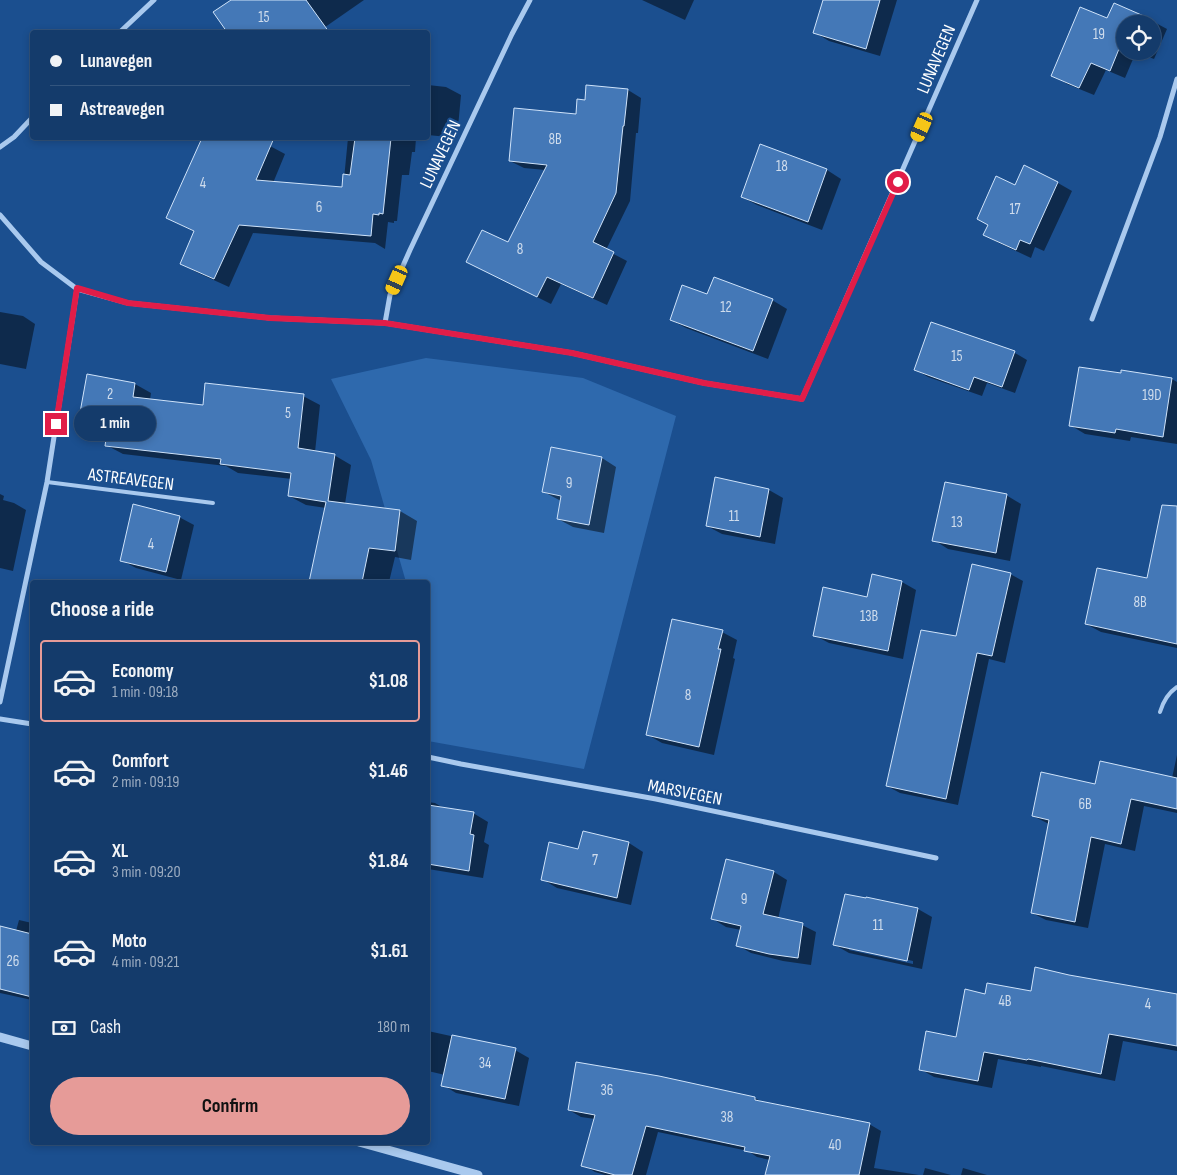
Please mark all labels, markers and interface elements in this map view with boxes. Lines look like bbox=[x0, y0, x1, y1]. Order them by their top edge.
house number: 15 bbox=[258, 8, 270, 27]
map controls bbox=[1116, 15, 1161, 60]
button: locate bbox=[1116, 15, 1161, 60]
street label: LUNAVEGEN bbox=[913, 22, 960, 97]
house number: 19 bbox=[1093, 25, 1105, 44]
text: Lunavegen bbox=[80, 50, 152, 73]
text: Astreavegen bbox=[80, 98, 164, 121]
car bbox=[909, 110, 934, 144]
street label: LUNAVEGEN bbox=[416, 117, 465, 192]
house number: 8B bbox=[548, 130, 562, 149]
house number: 18 bbox=[776, 157, 788, 176]
route start bbox=[887, 171, 909, 193]
house number: 4 bbox=[200, 174, 206, 193]
house number: 6 bbox=[316, 198, 322, 217]
house number: 17 bbox=[1009, 200, 1021, 219]
house number: 8 bbox=[517, 240, 523, 259]
car bbox=[384, 263, 409, 297]
house number: 12 bbox=[720, 298, 732, 317]
house number: 15 bbox=[951, 347, 963, 366]
house number: 2 bbox=[107, 385, 113, 404]
house number: 19D bbox=[1142, 386, 1162, 405]
house number: 5 bbox=[285, 404, 291, 423]
callout: 1 min bbox=[74, 406, 156, 442]
route end bbox=[45, 413, 67, 435]
text: 1 min bbox=[100, 414, 130, 433]
street label: ASTREAVEGEN bbox=[86, 464, 175, 495]
house number: 9 bbox=[566, 474, 572, 493]
house number: 11 bbox=[729, 507, 740, 526]
house number: 13 bbox=[951, 513, 963, 532]
house number: 4 bbox=[148, 535, 154, 554]
house number: 8B bbox=[1133, 593, 1147, 612]
text: Choose a ride bbox=[50, 596, 154, 623]
house number: 13B bbox=[860, 607, 878, 626]
icon: car bbox=[52, 659, 97, 704]
text: Economy bbox=[112, 660, 174, 683]
text: $1.08 bbox=[368, 670, 408, 693]
text: 1 min · 09:18 bbox=[112, 683, 178, 702]
house number: 8 bbox=[685, 686, 691, 705]
icon: car bbox=[52, 749, 97, 794]
text: Comfort bbox=[112, 750, 169, 773]
text: $1.46 bbox=[368, 760, 408, 783]
text: 2 min · 09:19 bbox=[112, 773, 179, 792]
street label: MARSVEGEN bbox=[646, 775, 724, 810]
house number: 6B bbox=[1078, 795, 1092, 814]
icon: car bbox=[52, 839, 97, 884]
text: XL bbox=[112, 840, 128, 863]
text: $1.84 bbox=[368, 850, 408, 873]
house number: 7 bbox=[592, 851, 598, 870]
text: 3 min · 09:20 bbox=[112, 863, 181, 882]
house number: 9 bbox=[741, 890, 747, 909]
house number: 11 bbox=[873, 916, 884, 935]
icon: car bbox=[52, 929, 97, 974]
text: Moto bbox=[112, 930, 147, 953]
text: $1.61 bbox=[370, 940, 408, 963]
house number: 26 bbox=[7, 952, 19, 971]
text: 4 min · 09:21 bbox=[112, 953, 179, 972]
house number: 4B bbox=[999, 992, 1012, 1011]
house number: 4 bbox=[1145, 995, 1151, 1014]
icon: cash bbox=[50, 1014, 78, 1042]
text: Cash bbox=[90, 1016, 121, 1039]
text: 180 m bbox=[377, 1018, 410, 1037]
house number: 34 bbox=[479, 1054, 491, 1073]
button: Confirm bbox=[50, 1077, 410, 1135]
house number: 36 bbox=[601, 1081, 613, 1100]
house number: 38 bbox=[721, 1108, 733, 1127]
house number: 40 bbox=[829, 1136, 841, 1155]

